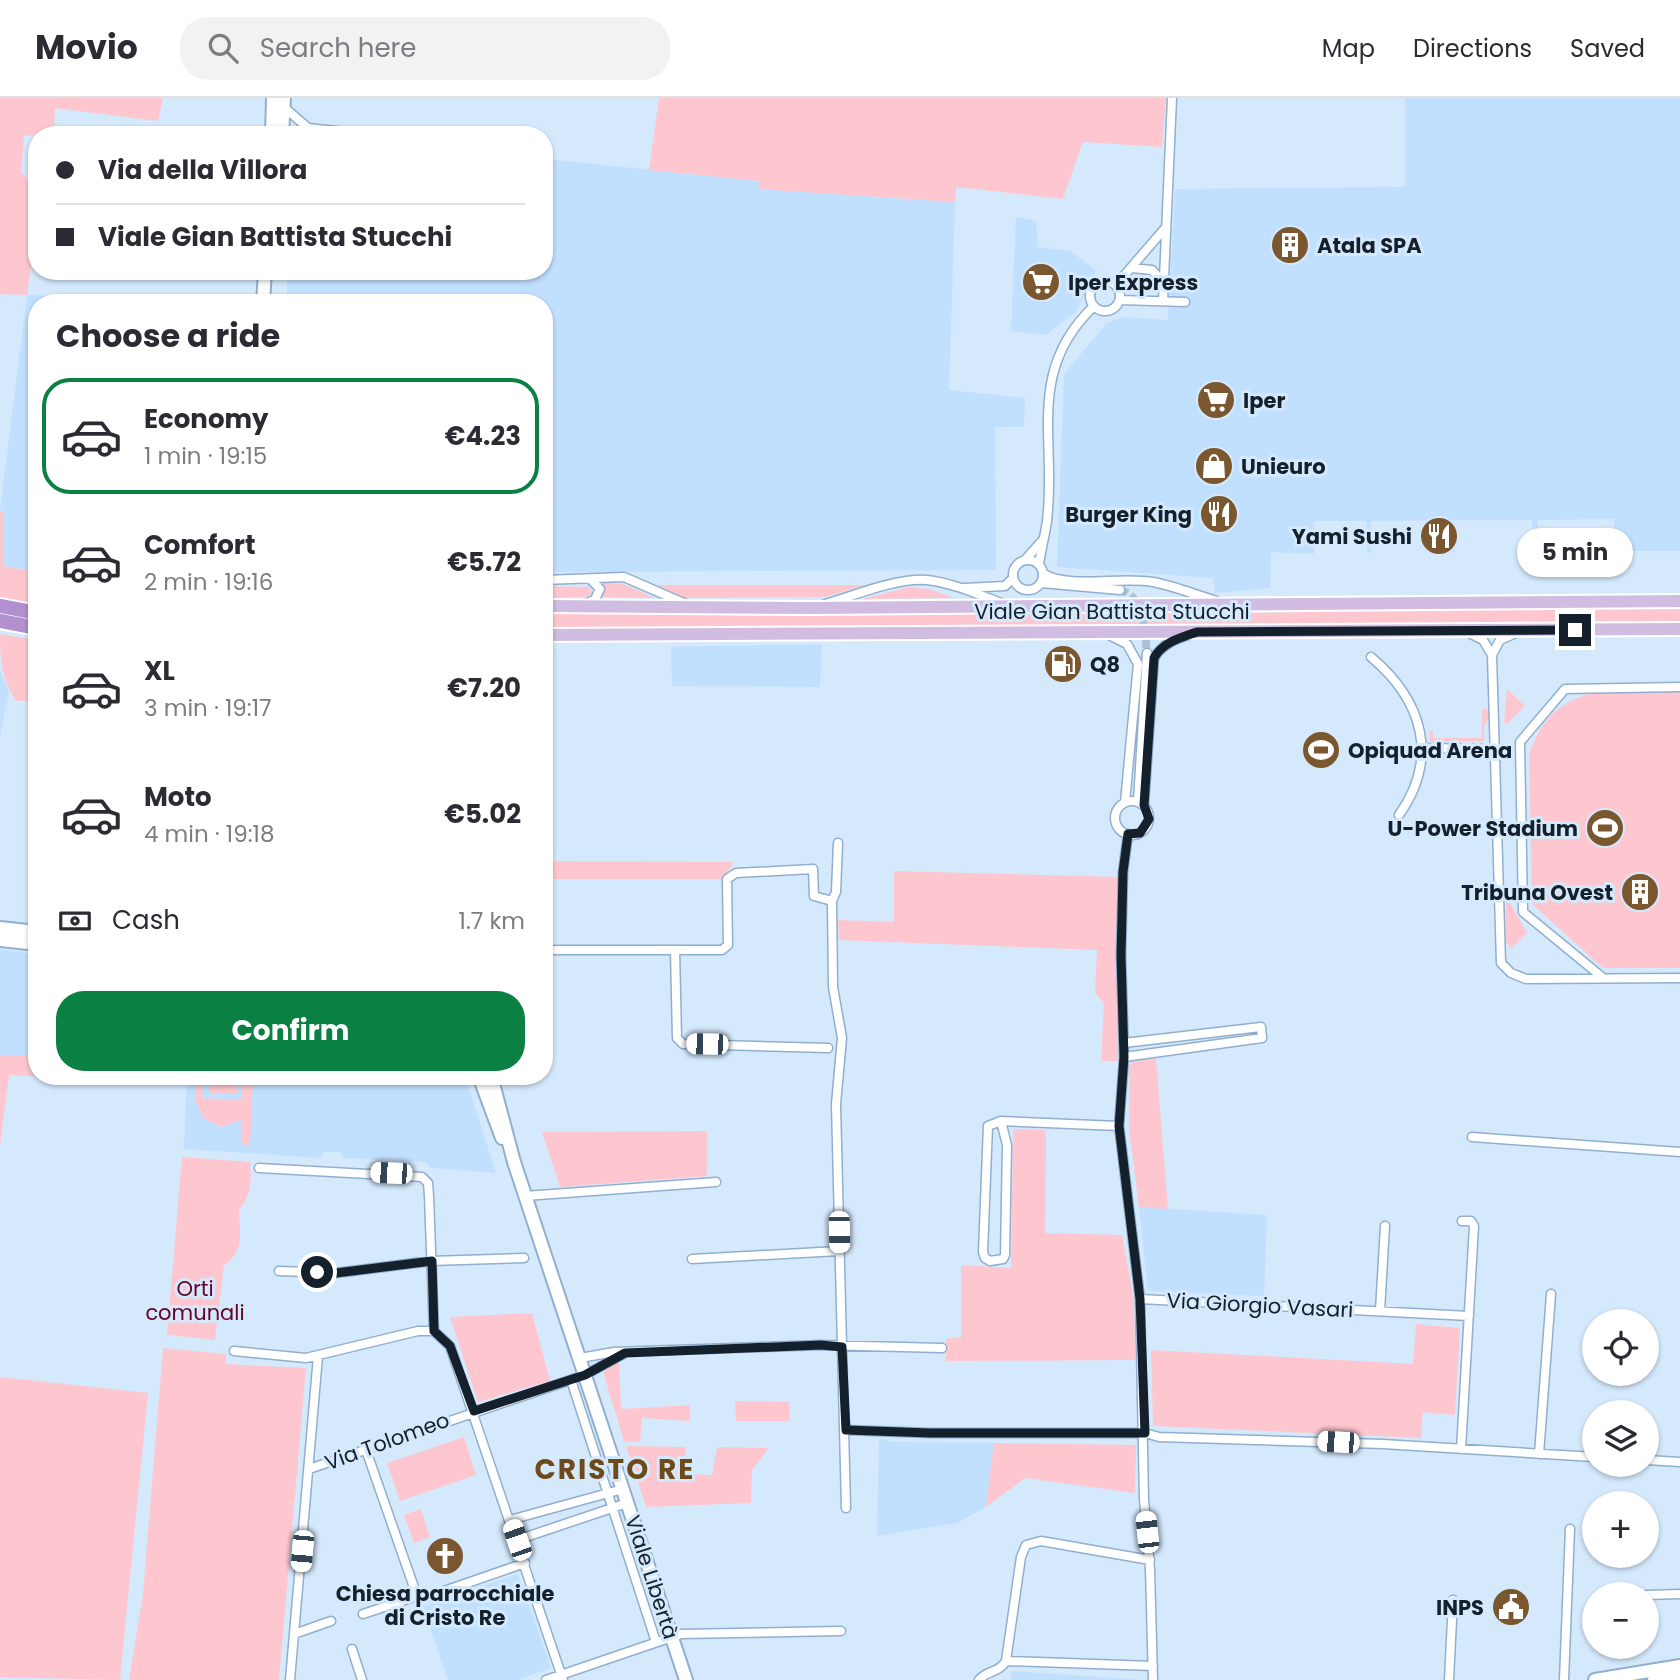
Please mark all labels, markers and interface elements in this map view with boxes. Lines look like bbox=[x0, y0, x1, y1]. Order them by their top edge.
search box bbox=[180, 17, 670, 80]
text: Movio bbox=[35, 24, 138, 71]
icon: search bbox=[204, 29, 242, 67]
text: Search here bbox=[260, 30, 416, 66]
text: Map bbox=[1322, 32, 1375, 65]
text: Directions bbox=[1413, 32, 1532, 65]
text: Saved bbox=[1570, 32, 1645, 65]
text: Via della Villora bbox=[98, 152, 307, 188]
text: Viale Gian Battista Stucchi bbox=[98, 219, 452, 255]
building icon: Atala SPA bbox=[1269, 224, 1311, 266]
place label: Atala SPA bbox=[1317, 231, 1422, 260]
supermarket icon: Iper Express bbox=[1020, 261, 1062, 303]
place label: Iper Express bbox=[1068, 268, 1198, 297]
text: Choose a ride bbox=[56, 313, 280, 358]
supermarket icon: Iper bbox=[1195, 379, 1237, 421]
place label: Iper bbox=[1243, 386, 1285, 415]
text: Economy bbox=[144, 401, 268, 437]
icon: car bbox=[60, 405, 123, 468]
text: €4.23 bbox=[445, 418, 521, 454]
text: 1 min · 19:15 bbox=[144, 440, 267, 472]
shop icon: Unieuro bbox=[1193, 445, 1235, 487]
place label: Unieuro bbox=[1241, 452, 1326, 481]
restaurant icon: Burger King bbox=[1198, 493, 1240, 535]
place label: Burger King bbox=[1065, 500, 1192, 529]
restaurant icon: Yami Sushi bbox=[1418, 515, 1460, 557]
place label: Yami Sushi bbox=[1292, 522, 1412, 551]
text: Comfort bbox=[144, 527, 256, 563]
callout: 5 min bbox=[1517, 528, 1633, 578]
icon: car bbox=[60, 531, 123, 594]
text: 5 min bbox=[1542, 536, 1608, 568]
text: €5.72 bbox=[447, 544, 521, 580]
text: 2 min · 19:16 bbox=[144, 566, 273, 598]
street label: Viale Gian Battista Stucchi bbox=[974, 597, 1250, 626]
route end bbox=[1559, 614, 1591, 646]
fuel station icon: Q8 bbox=[1042, 643, 1084, 685]
place label: Q8 bbox=[1090, 650, 1120, 679]
text: XL bbox=[144, 653, 175, 689]
icon: car bbox=[60, 657, 123, 720]
text: €7.20 bbox=[447, 670, 521, 706]
text: 3 min · 19:17 bbox=[144, 692, 272, 724]
sports icon: Opiquad Arena bbox=[1300, 729, 1342, 771]
place label: Opiquad Arena bbox=[1348, 736, 1512, 765]
text: Moto bbox=[144, 779, 212, 815]
icon: car bbox=[60, 783, 123, 846]
text: €5.02 bbox=[444, 796, 521, 832]
sports icon: U-Power Stadium bbox=[1584, 807, 1626, 849]
place label: U-Power Stadium bbox=[1387, 814, 1578, 843]
text: 4 min · 19:18 bbox=[144, 818, 274, 850]
building icon: Tribuna Ovest bbox=[1619, 871, 1661, 913]
place label: Tribuna Ovest bbox=[1461, 878, 1613, 907]
icon: cash bbox=[56, 902, 94, 940]
text: Cash bbox=[112, 902, 180, 938]
text: 1.7 km bbox=[459, 905, 525, 937]
button: Confirm bbox=[56, 991, 525, 1071]
car bbox=[686, 1033, 729, 1055]
car bbox=[370, 1162, 413, 1184]
car bbox=[829, 1211, 850, 1253]
route start bbox=[301, 1256, 333, 1288]
park label: Orti comunali bbox=[145, 1274, 245, 1327]
street label: Via Giorgio Vasari bbox=[1166, 1286, 1354, 1324]
map controls bbox=[1582, 1309, 1659, 1659]
button: locate bbox=[1582, 1309, 1659, 1386]
button: layers bbox=[1582, 1400, 1659, 1477]
street label: Via Tolomeo bbox=[321, 1405, 453, 1477]
car bbox=[1317, 1430, 1360, 1454]
district label: CRISTO RE bbox=[535, 1450, 695, 1489]
button: + bbox=[1582, 1491, 1659, 1568]
car bbox=[1135, 1510, 1160, 1554]
street label: Viale Libertà bbox=[618, 1511, 686, 1643]
car bbox=[501, 1517, 534, 1563]
car bbox=[290, 1529, 315, 1573]
church icon: Chiesa parrocchiale di Cristo Re bbox=[424, 1535, 466, 1577]
place label: Chiesa parrocchiale di Cristo Re bbox=[336, 1579, 554, 1632]
button: − bbox=[1582, 1582, 1659, 1659]
public building icon: INPS bbox=[1490, 1586, 1532, 1628]
place label: INPS bbox=[1436, 1593, 1484, 1622]

